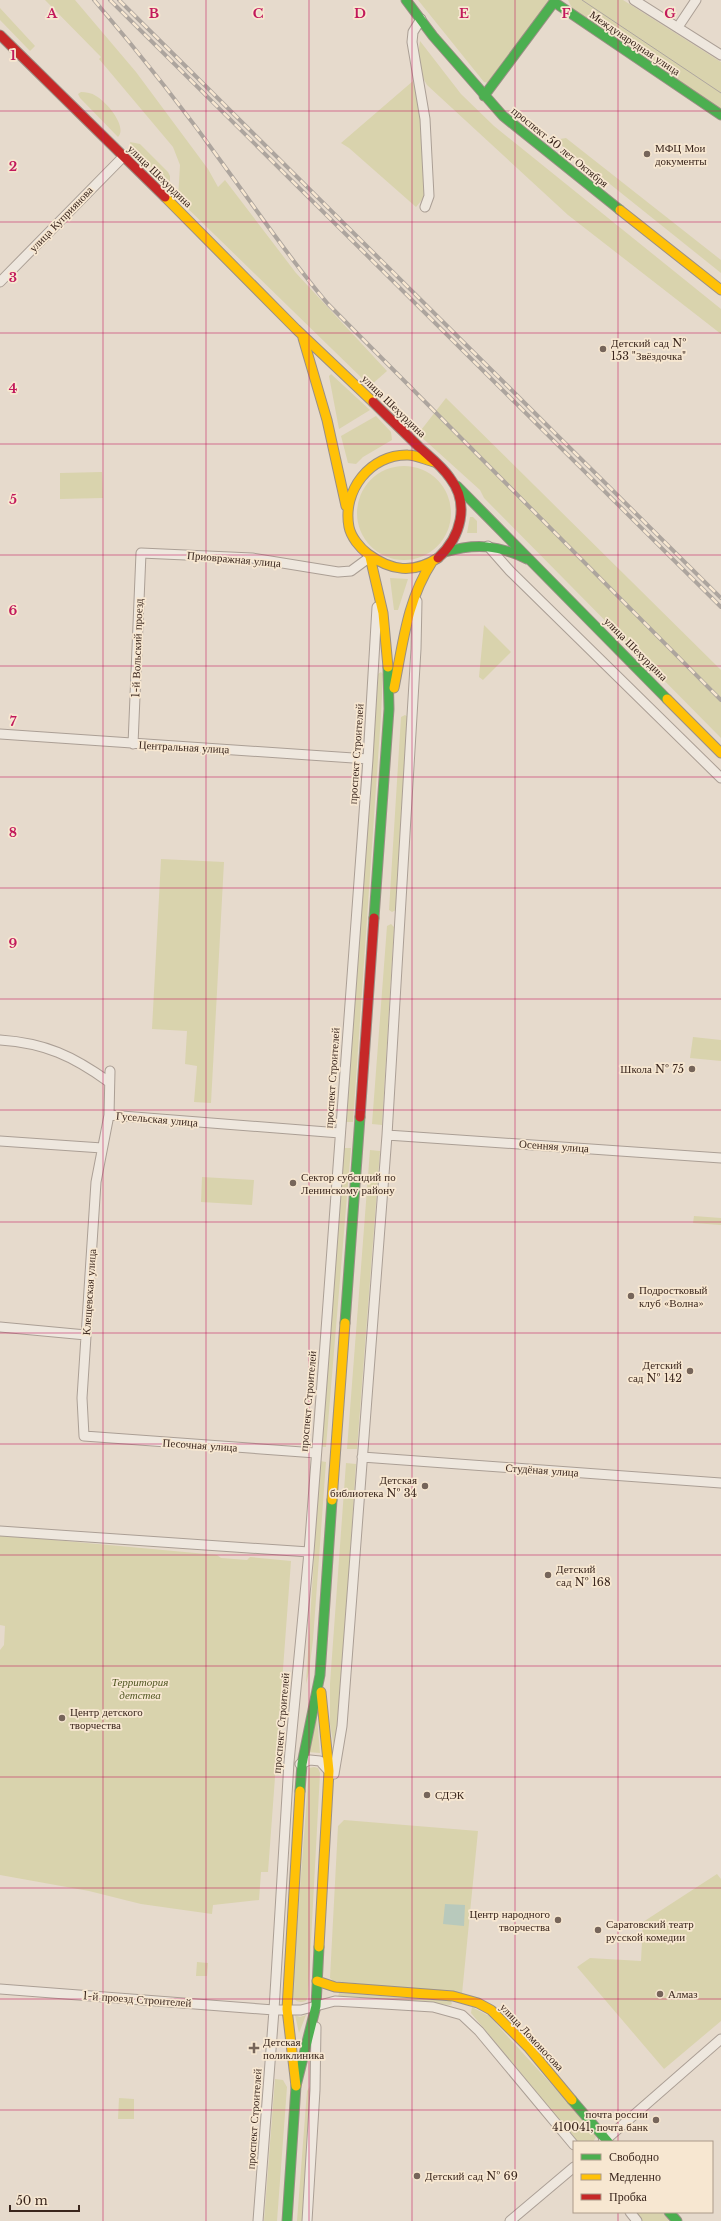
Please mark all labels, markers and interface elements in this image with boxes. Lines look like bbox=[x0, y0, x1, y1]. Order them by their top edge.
text: A bbox=[46, 5, 58, 22]
text: B bbox=[149, 5, 159, 22]
text: C bbox=[253, 5, 264, 22]
text: D bbox=[354, 5, 366, 22]
text: E bbox=[459, 5, 469, 22]
text: F bbox=[562, 5, 571, 22]
text: G bbox=[664, 5, 676, 22]
street label: Международная улица bbox=[587, 7, 683, 79]
text: 1 bbox=[10, 47, 16, 64]
street label: проспект 50 лет Октября bbox=[509, 104, 611, 190]
place label: МФЦ Мои документы bbox=[655, 141, 707, 168]
street label: улица Шехурдина bbox=[125, 142, 195, 210]
marker: МФЦ Мои документы bbox=[642, 149, 652, 159]
text: 2 bbox=[9, 158, 17, 175]
street label: улица Куприянова bbox=[26, 183, 96, 255]
text: 3 bbox=[9, 269, 17, 286]
place label: Детский сад № 153 "Звёздочка" bbox=[611, 336, 686, 363]
marker: Детский сад № 153 "Звёздочка" bbox=[598, 344, 608, 354]
street label: улица Шехурдина bbox=[359, 372, 429, 440]
text: 4 bbox=[9, 380, 18, 397]
text: 5 bbox=[9, 491, 17, 508]
street label: Приовражная улица bbox=[186, 548, 282, 570]
street label: 1-й Вольский проезд bbox=[128, 598, 146, 698]
text: 6 bbox=[9, 602, 18, 619]
street label: улица Шехурдина bbox=[601, 614, 671, 684]
street label: проспект Строителей bbox=[345, 703, 367, 805]
text: 7 bbox=[10, 713, 17, 730]
street label: Центральная улица bbox=[138, 738, 230, 756]
text: 8 bbox=[9, 824, 17, 841]
text: 9 bbox=[9, 935, 18, 952]
street label: проспект Строителей bbox=[321, 1027, 343, 1129]
place label: Школа № 75 bbox=[620, 1062, 684, 1076]
marker: Школа № 75 bbox=[687, 1064, 697, 1074]
street label: Гусельская улица bbox=[115, 1108, 199, 1130]
street label: Осенняя улица bbox=[519, 1137, 590, 1155]
place label: Сектор субсидий по Ленинскому району bbox=[301, 1170, 396, 1197]
marker: Сектор субсидий по Ленинскому району bbox=[288, 1178, 298, 1188]
street label: Клещевская улица bbox=[79, 1248, 99, 1336]
place label: Подростковый клуб «Волна» bbox=[639, 1283, 708, 1310]
marker: Подростковый клуб «Волна» bbox=[626, 1291, 636, 1301]
street label: проспект Строителей bbox=[297, 1350, 319, 1452]
place label: Детский сад № 142 bbox=[628, 1358, 682, 1385]
marker: Детский сад № 142 bbox=[685, 1366, 695, 1376]
street label: Песочная улица bbox=[162, 1435, 238, 1455]
street label: Студёная улица bbox=[505, 1460, 579, 1480]
place label: Детская библиотека № 34 bbox=[330, 1473, 417, 1500]
marker: Детская библиотека № 34 bbox=[420, 1481, 430, 1491]
place label: Детский сад № 168 bbox=[556, 1562, 611, 1589]
marker: Детский сад № 168 bbox=[543, 1570, 553, 1580]
street label: проспект Строителей bbox=[270, 1672, 292, 1774]
park label: Территория детства bbox=[112, 1675, 168, 1702]
place label: Центр детского творчества bbox=[70, 1705, 143, 1732]
marker: Центр детского творчества bbox=[57, 1713, 67, 1723]
place label: СДЭК bbox=[435, 1788, 465, 1802]
marker: СДЭК bbox=[422, 1790, 432, 1800]
place label: Центр народного творчества bbox=[470, 1907, 550, 1934]
marker: Центр народного творчества bbox=[553, 1915, 563, 1925]
place label: Саратовский театр русской комедии bbox=[606, 1917, 694, 1944]
marker: Саратовский театр русской комедии bbox=[593, 1925, 603, 1935]
place label: Алмаз bbox=[668, 1987, 698, 2001]
street label: 1-й проезд Строителей bbox=[82, 1988, 192, 2010]
marker: Алмаз bbox=[655, 1989, 665, 1999]
street label: улица Ломоносова bbox=[497, 2000, 567, 2074]
place label: Детская поликлиника bbox=[263, 2035, 324, 2062]
marker: Детская поликлиника bbox=[248, 2042, 260, 2054]
street label: проспект Строителей bbox=[243, 2068, 265, 2170]
place label: почта россии 410041, почта банк bbox=[552, 2107, 649, 2134]
marker: почта россии 410041, почта банк bbox=[651, 2115, 661, 2125]
legend bbox=[573, 2141, 713, 2213]
text: Свободно bbox=[609, 2149, 659, 2164]
place label: Детский сад № 69 bbox=[425, 2169, 518, 2183]
text: Медленно bbox=[609, 2169, 661, 2184]
marker: Детский сад № 69 bbox=[412, 2171, 422, 2181]
scale bar bbox=[10, 2187, 79, 2213]
text: Пробка bbox=[609, 2189, 647, 2204]
text: 50 m bbox=[16, 2193, 48, 2208]

